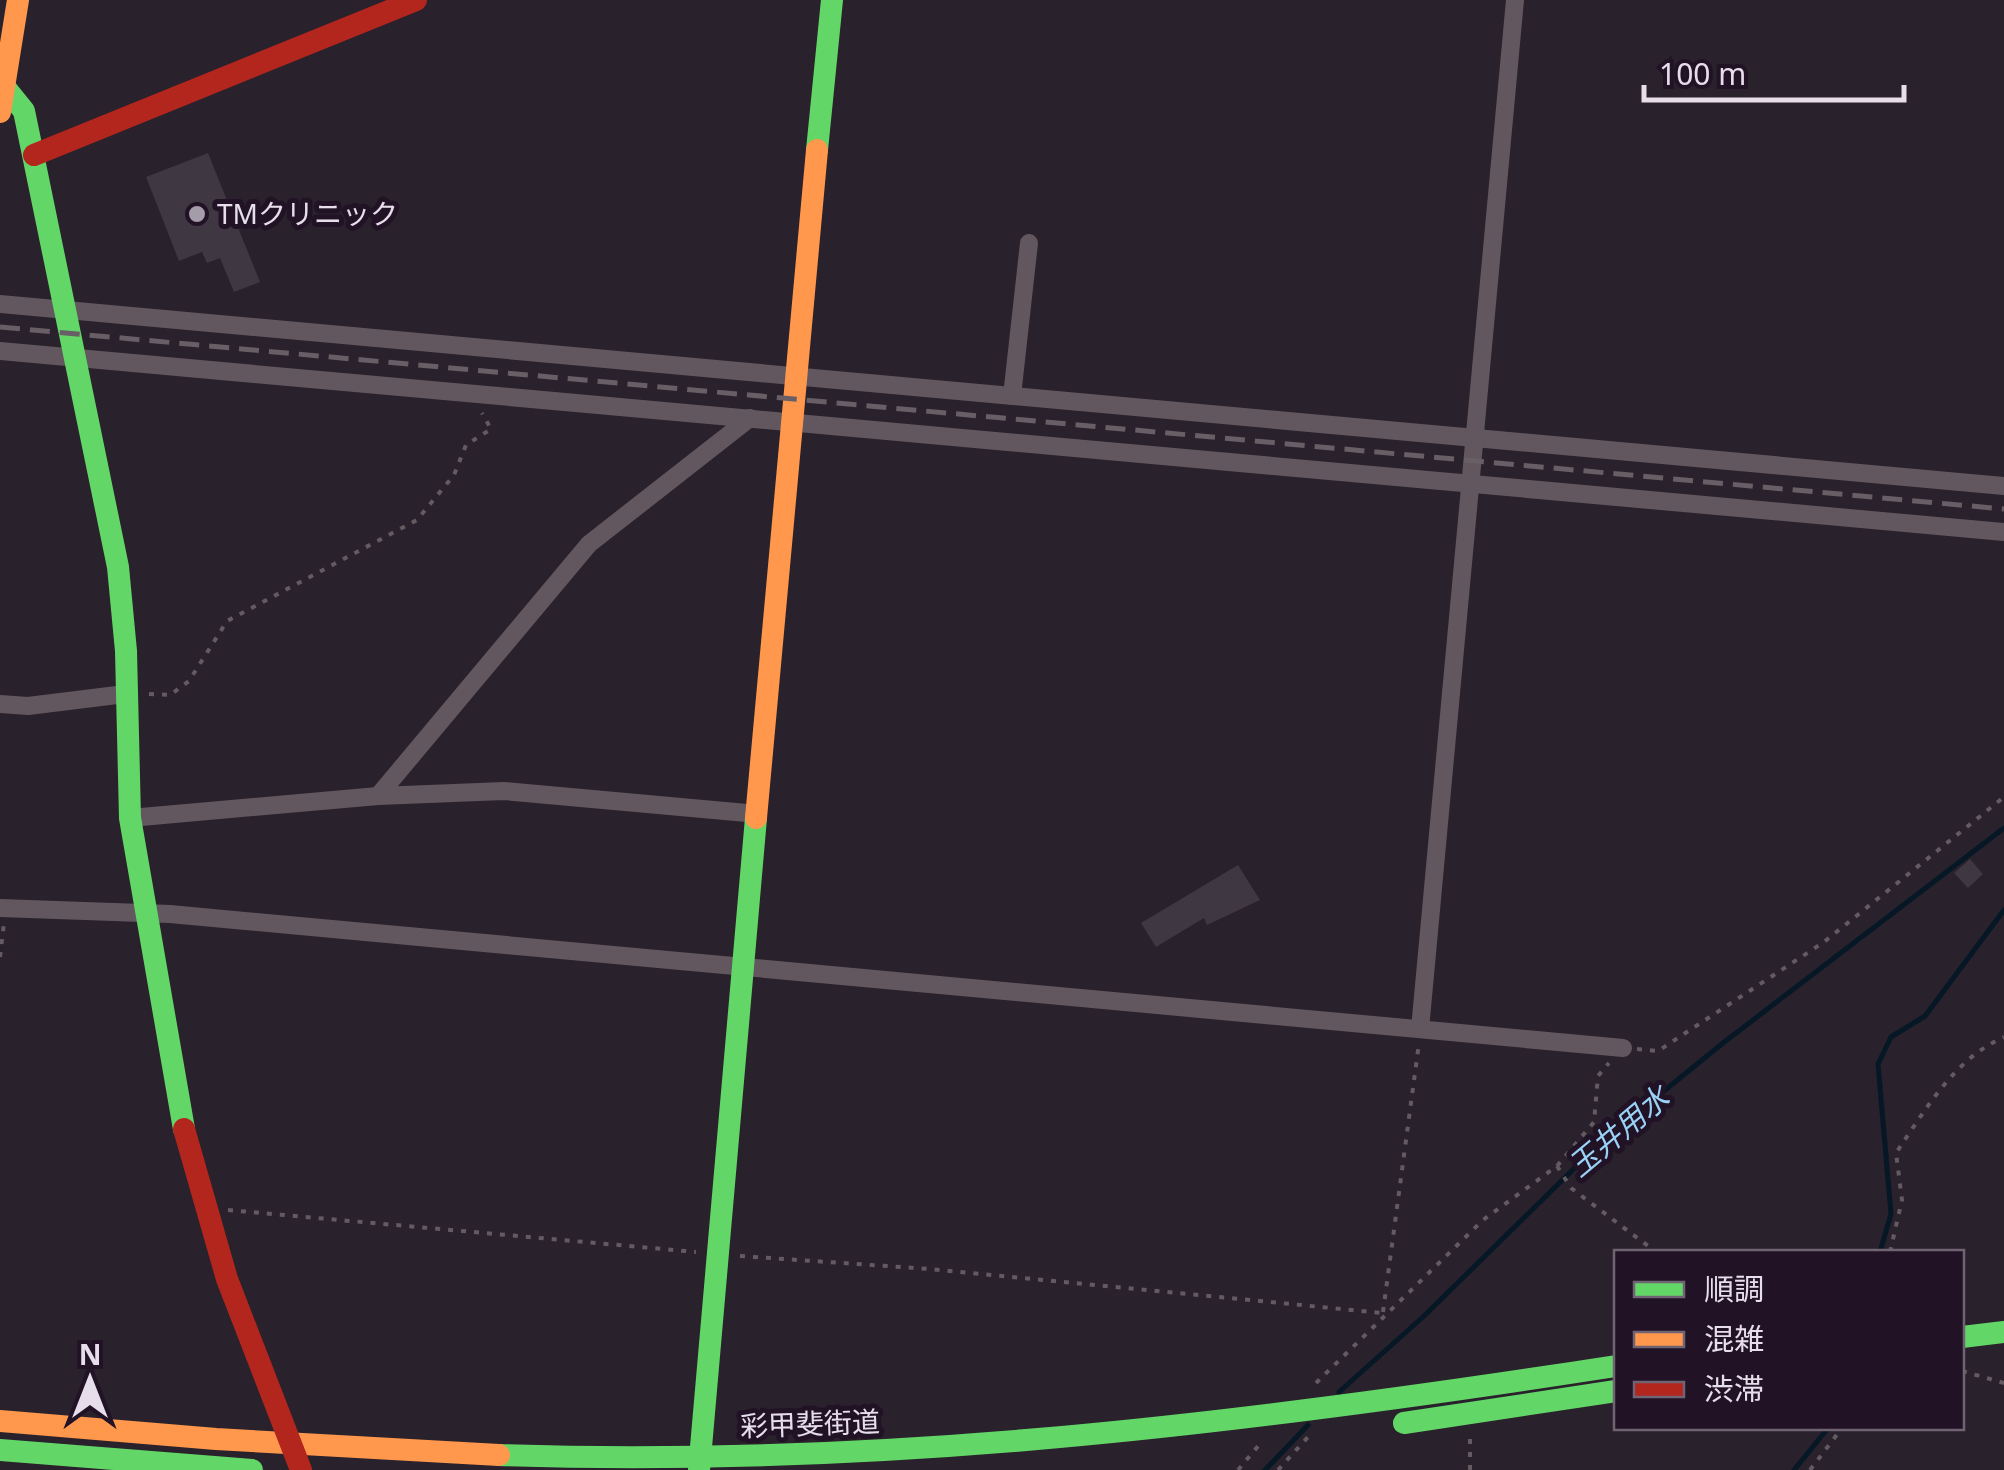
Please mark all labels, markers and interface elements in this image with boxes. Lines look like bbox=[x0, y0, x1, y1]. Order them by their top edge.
scale bar bbox=[1644, 40, 1904, 102]
text: 100 m bbox=[1659, 53, 1746, 94]
place label: TMクリニック bbox=[217, 194, 398, 232]
marker: TMクリニック bbox=[186, 203, 208, 225]
water label: 玉井用水 bbox=[1559, 1075, 1679, 1185]
legend bbox=[1614, 1250, 1964, 1430]
text: 順調 bbox=[1704, 1268, 1764, 1309]
text: 混雑 bbox=[1704, 1318, 1764, 1359]
north arrow bbox=[40, 1330, 140, 1430]
text: N bbox=[79, 1335, 101, 1373]
text: 渋滞 bbox=[1704, 1368, 1764, 1409]
street label: 彩甲斐街道 bbox=[739, 1402, 881, 1444]

